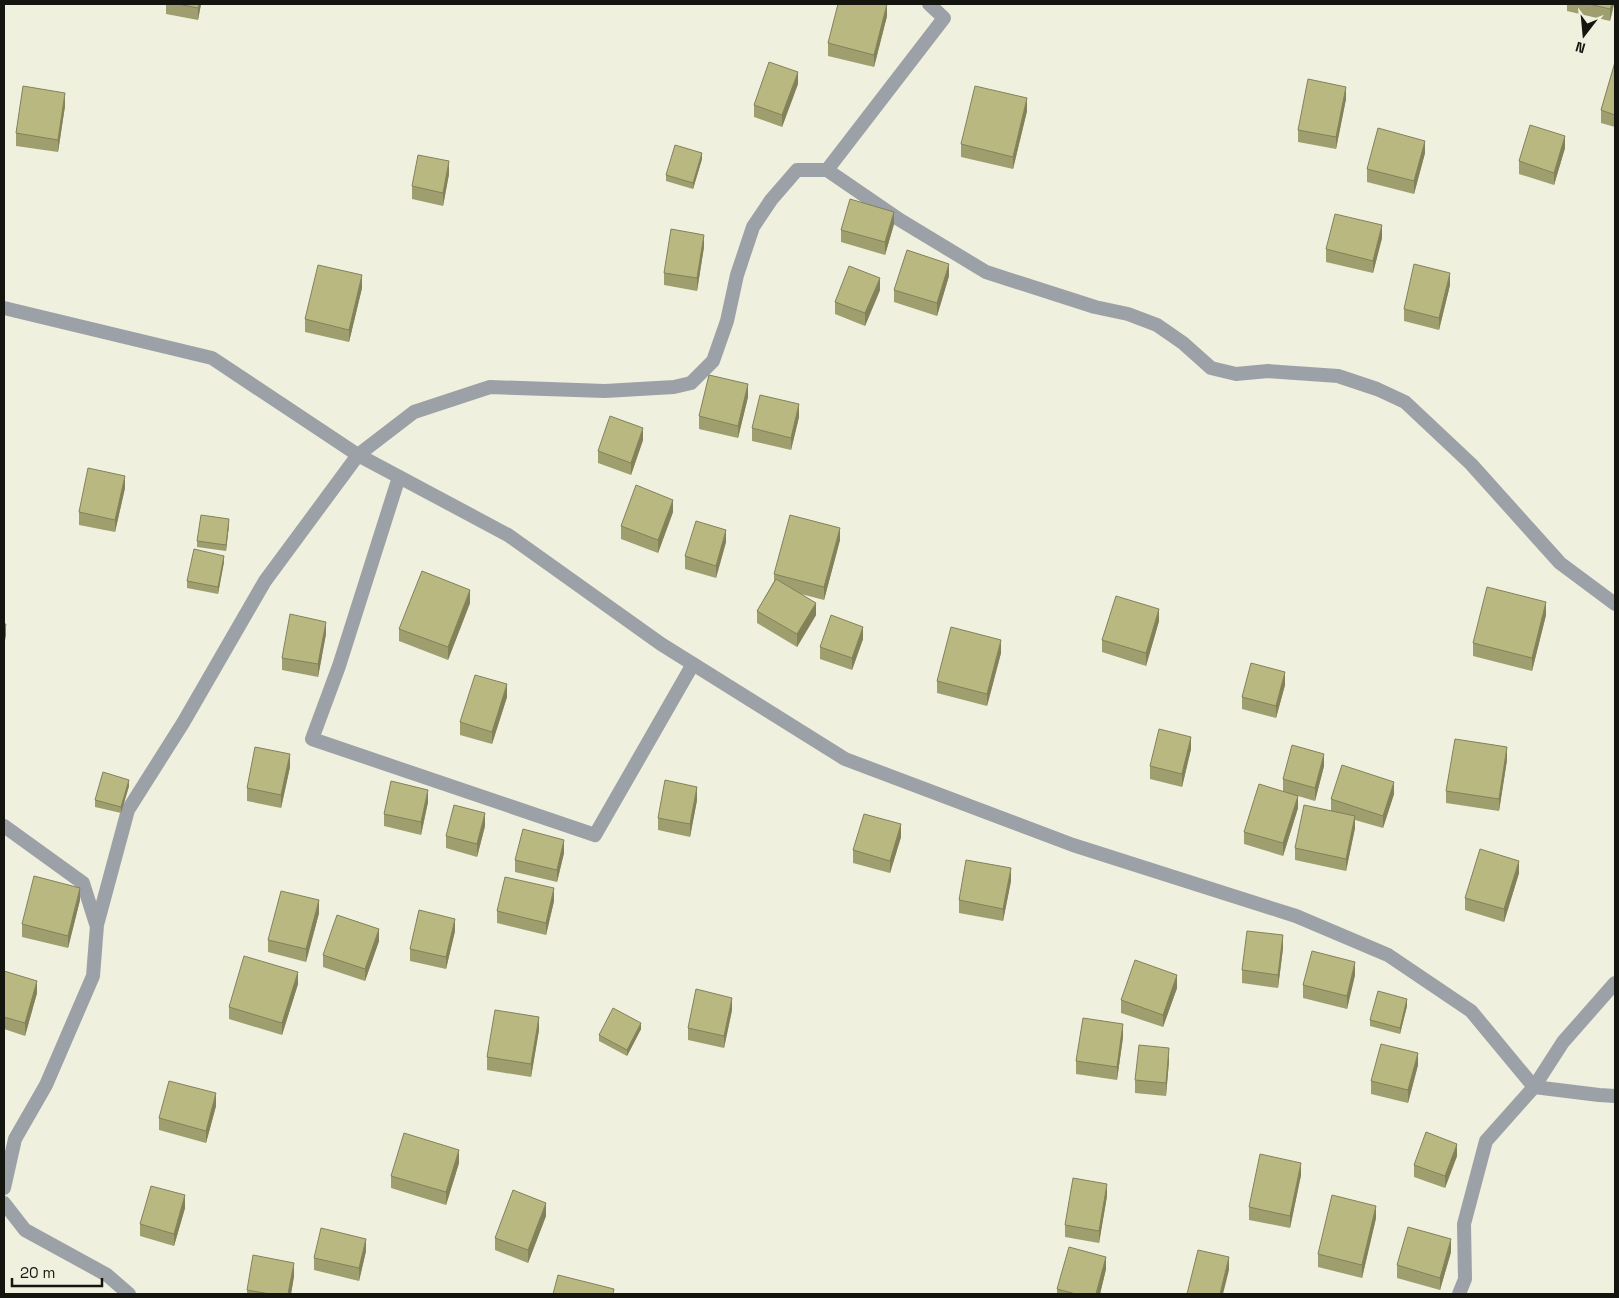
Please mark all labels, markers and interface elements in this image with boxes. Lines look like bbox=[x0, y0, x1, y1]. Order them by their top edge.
north arrow bbox=[1559, 10, 1609, 60]
text: N bbox=[1573, 38, 1587, 57]
scale bar bbox=[12, 1256, 102, 1288]
text: 20 m bbox=[20, 1263, 55, 1282]

